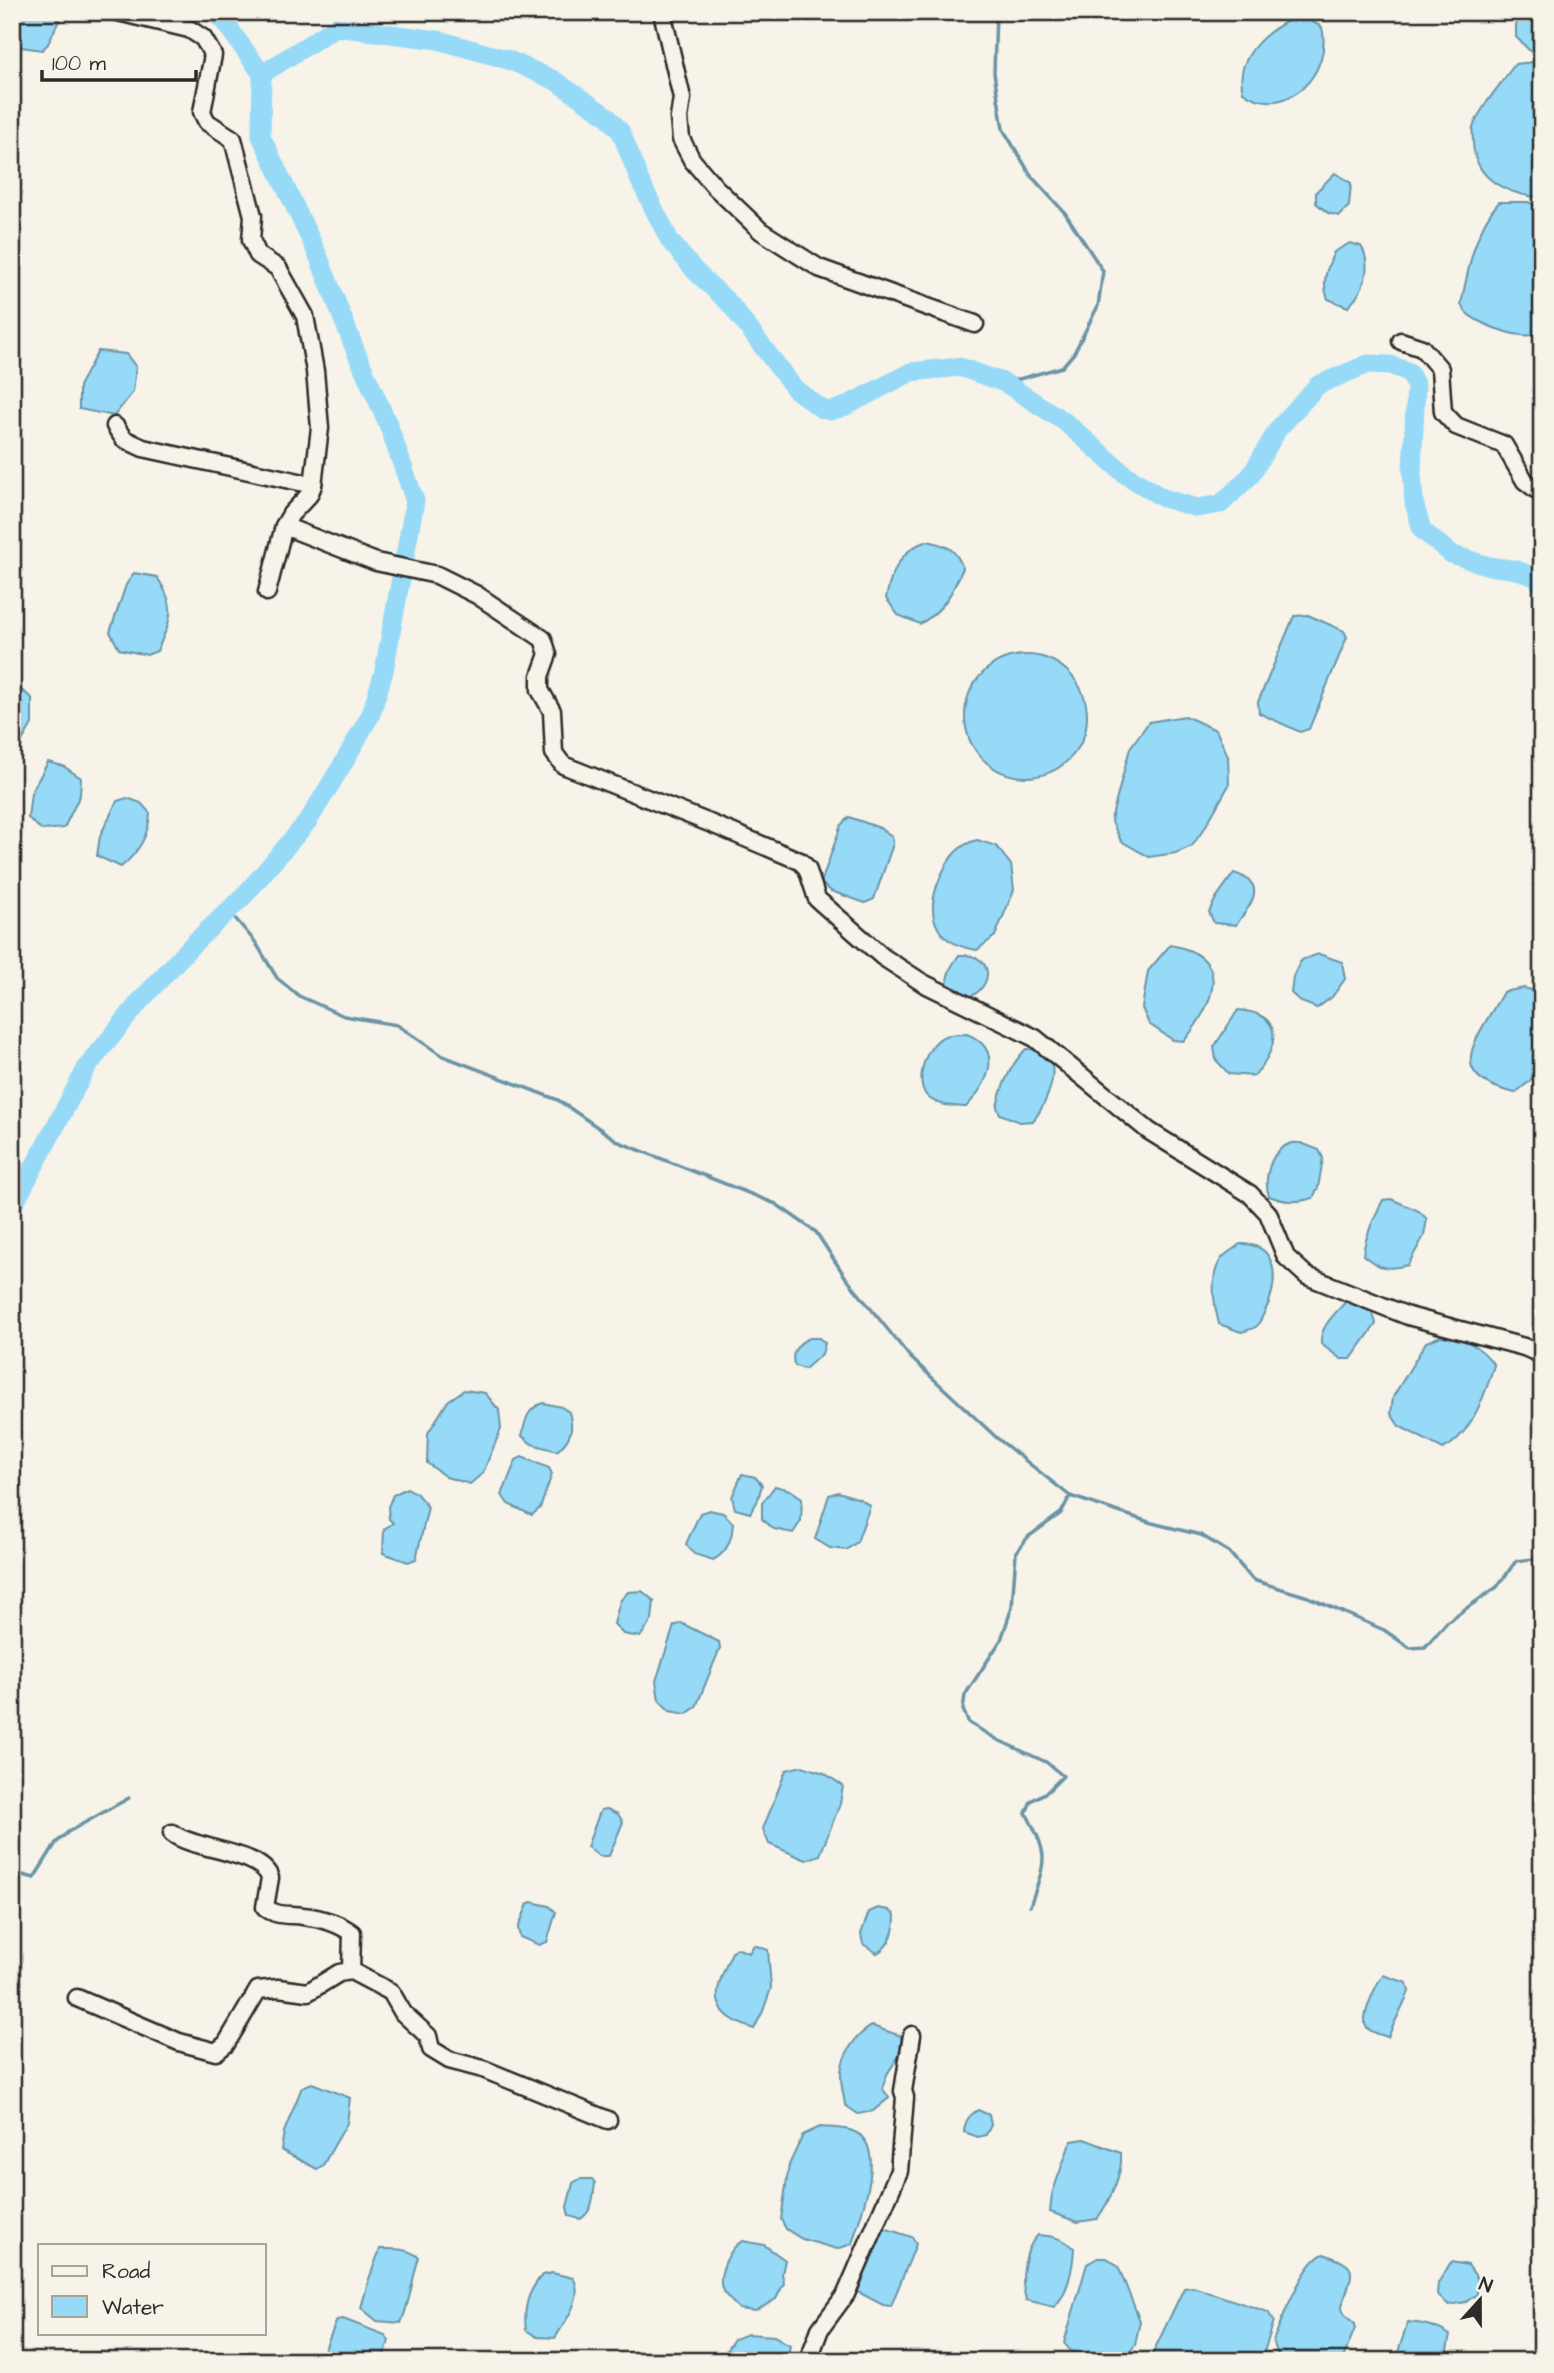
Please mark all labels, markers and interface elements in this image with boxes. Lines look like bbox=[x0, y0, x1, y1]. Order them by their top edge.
scale bar bbox=[42, 38, 196, 82]
text: 100 m bbox=[52, 49, 107, 78]
legend bbox=[38, 2244, 266, 2334]
text: Road bbox=[102, 2257, 150, 2286]
north arrow bbox=[1446, 2264, 1516, 2334]
text: N bbox=[1475, 2271, 1496, 2300]
text: Water bbox=[102, 2293, 164, 2322]

